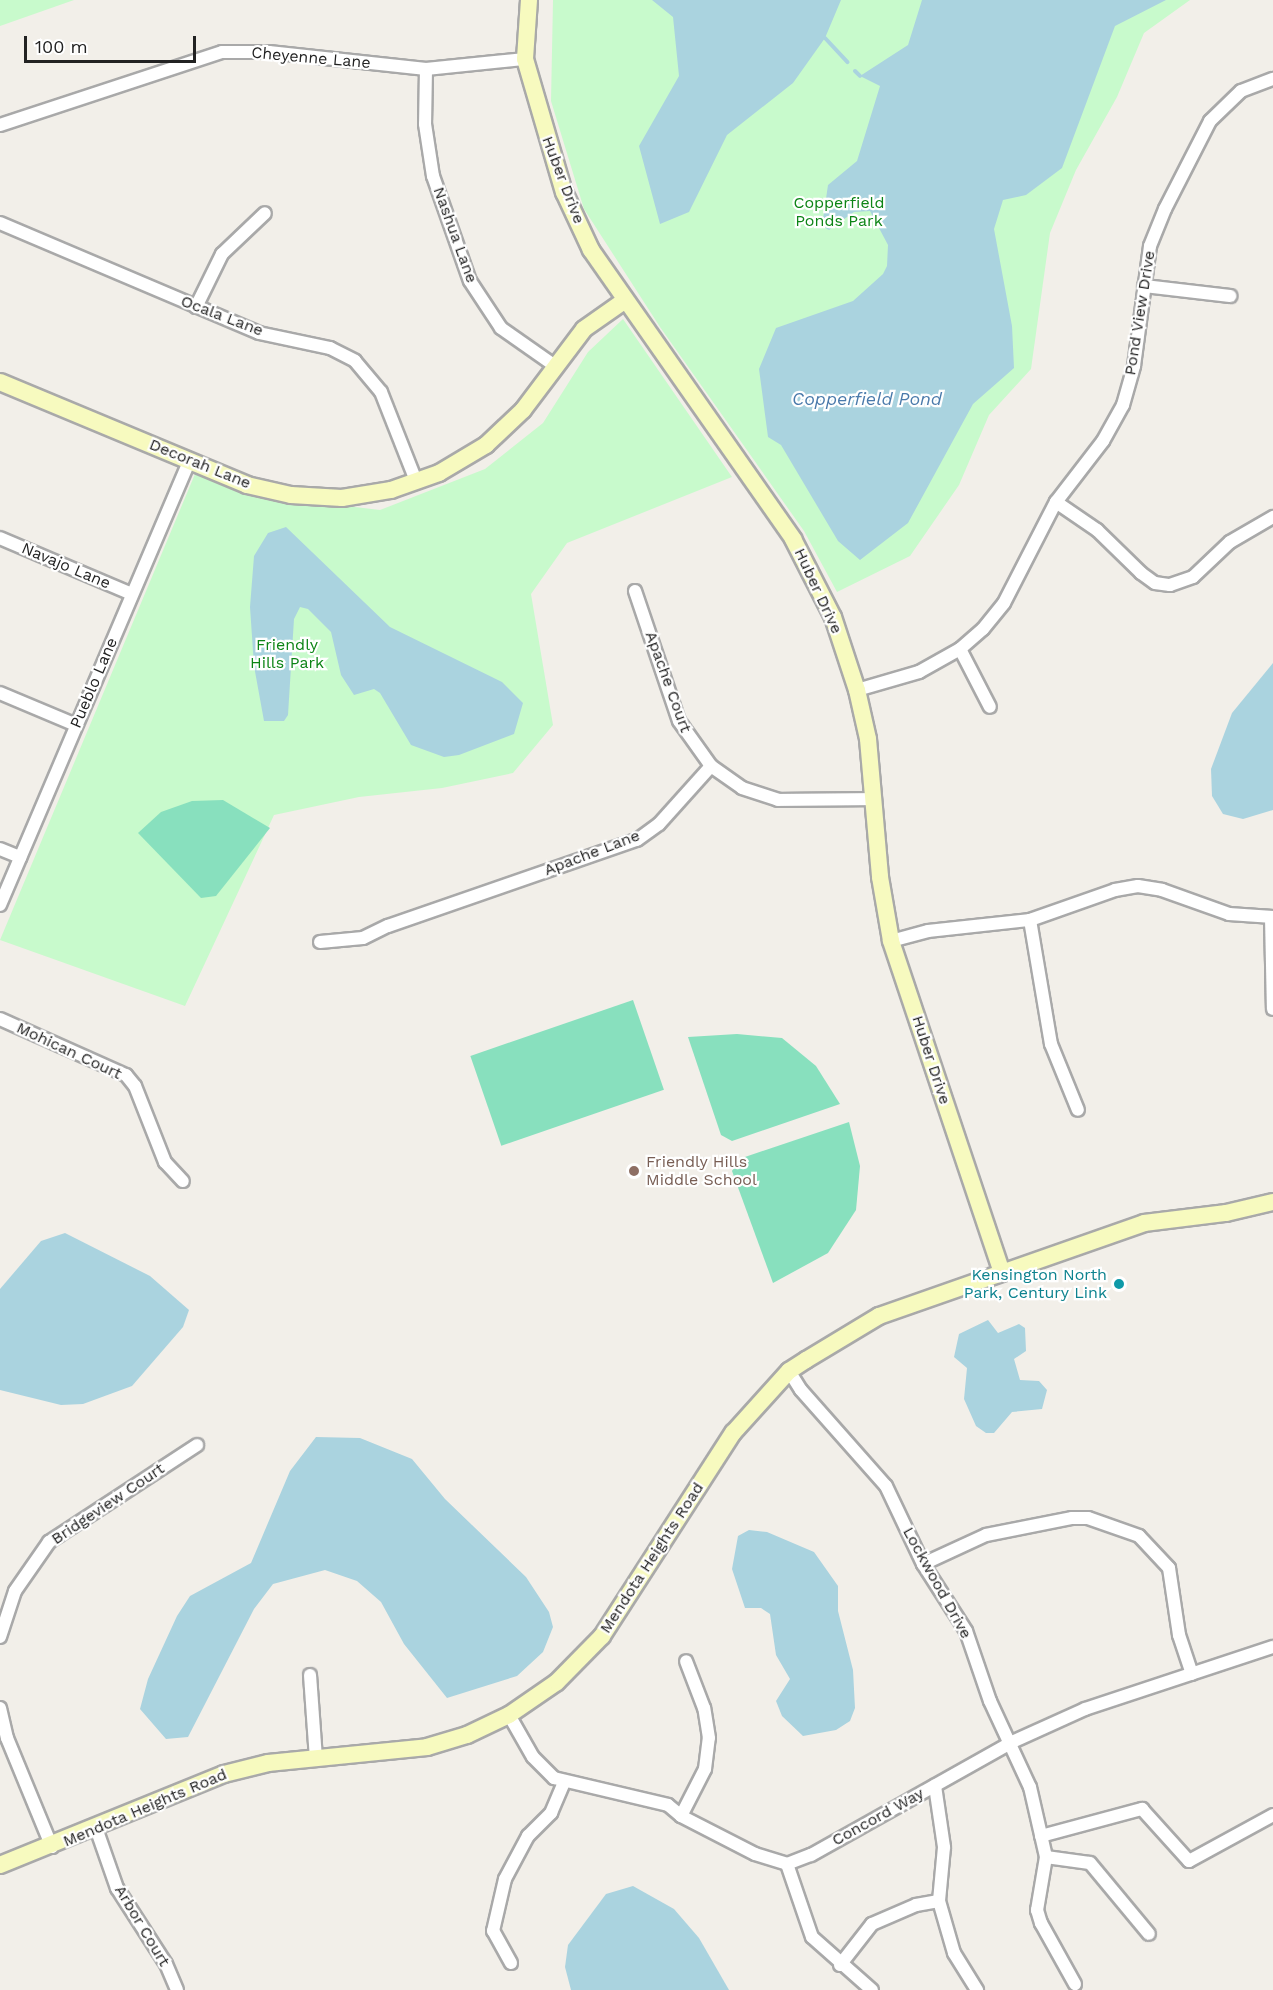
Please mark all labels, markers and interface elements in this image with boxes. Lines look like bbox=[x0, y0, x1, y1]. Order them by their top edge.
scale bar bbox=[27, 24, 200, 62]
text: 100 m bbox=[35, 36, 88, 57]
street label: Cheyenne Lane bbox=[251, 43, 371, 73]
street label: Huber Drive bbox=[537, 133, 589, 227]
street label: Nashua Lane bbox=[429, 184, 481, 286]
park label: Copperfield Ponds Park bbox=[793, 193, 885, 231]
street label: Pond View Drive bbox=[1121, 249, 1159, 377]
street label: Ocala Lane bbox=[178, 291, 266, 341]
water label: Copperfield Pond bbox=[792, 388, 942, 410]
street label: Decorah Lane bbox=[146, 435, 254, 493]
street label: Navajo Lane bbox=[19, 539, 113, 593]
street label: Huber Drive bbox=[790, 545, 846, 637]
street label: Apache Court bbox=[641, 629, 695, 735]
street label: Pueblo Lane bbox=[66, 635, 122, 731]
park label: Friendly Hills Park bbox=[250, 635, 324, 673]
street label: Apache Lane bbox=[541, 826, 643, 880]
street label: Huber Drive bbox=[908, 1013, 954, 1107]
street label: Mohican Court bbox=[13, 1018, 125, 1084]
place label: Friendly Hills Middle School bbox=[646, 1152, 757, 1190]
marker: Friendly Hills Middle School bbox=[627, 1164, 641, 1178]
place label: Kensington North Park, Century Link bbox=[963, 1265, 1107, 1303]
marker: Kensington North Park, Century Link bbox=[1112, 1277, 1126, 1291]
street label: Bridgeview Court bbox=[48, 1459, 168, 1549]
street label: Mendota Heights Road bbox=[596, 1479, 708, 1637]
street label: Lockwood Drive bbox=[898, 1524, 976, 1642]
street label: Mendota Heights Road bbox=[60, 1765, 230, 1851]
street label: Concord Way bbox=[829, 1784, 927, 1850]
street label: Arbor Court bbox=[110, 1882, 174, 1970]

